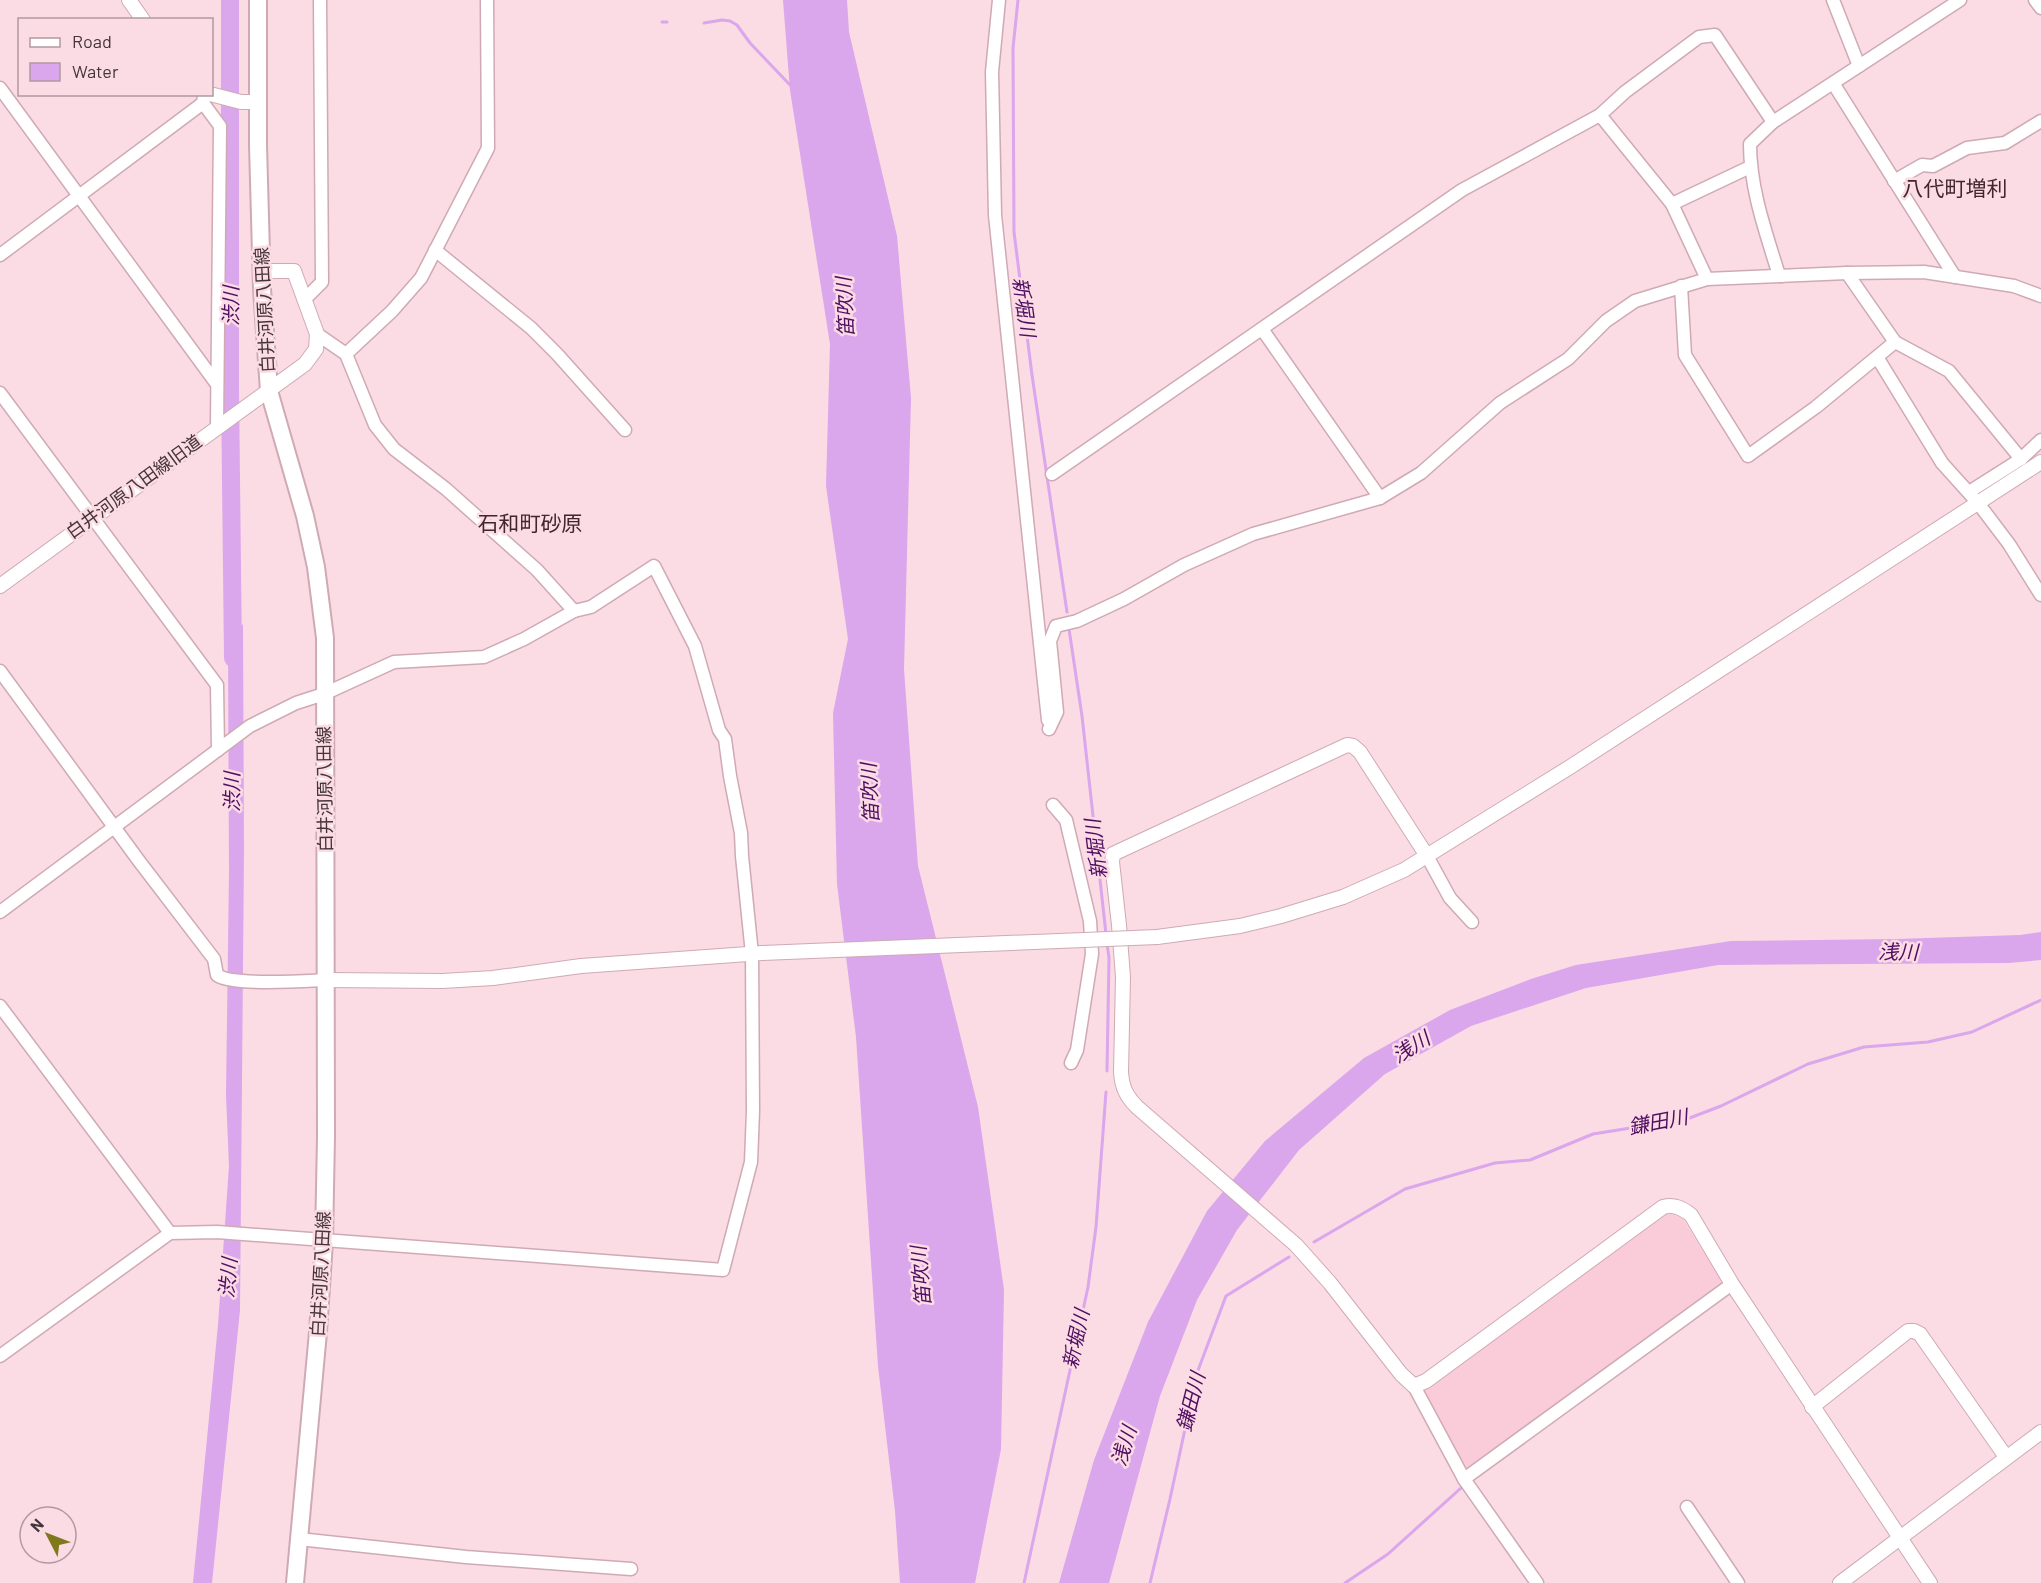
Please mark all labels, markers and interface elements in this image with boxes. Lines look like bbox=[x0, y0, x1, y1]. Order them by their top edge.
legend bbox=[18, 18, 213, 96]
text: Road bbox=[72, 30, 112, 52]
text: Water bbox=[72, 60, 119, 82]
district label: 八代町増利 bbox=[1903, 175, 2008, 200]
street label: 白井河原八田線 bbox=[250, 247, 278, 374]
water label: 笛吹川 bbox=[830, 274, 858, 338]
water label: 新堀川 bbox=[1009, 275, 1041, 340]
water label: 渋川 bbox=[218, 284, 242, 326]
street label: 白井河原八田線旧道 bbox=[61, 430, 205, 543]
district label: 石和町砂原 bbox=[478, 510, 583, 535]
street label: 白井河原八田線 bbox=[312, 726, 336, 852]
water label: 笛吹川 bbox=[855, 760, 883, 824]
water label: 渋川 bbox=[219, 770, 243, 812]
water label: 新堀川 bbox=[1079, 816, 1111, 880]
water label: 浅川 bbox=[1878, 939, 1920, 963]
water label: 浅川 bbox=[1387, 1024, 1435, 1067]
water label: 鎌田川 bbox=[1626, 1103, 1692, 1139]
street label: 白井河原八田線 bbox=[306, 1210, 334, 1337]
water label: 笛吹川 bbox=[905, 1243, 935, 1307]
water label: 渋川 bbox=[213, 1255, 241, 1299]
water label: 新堀川 bbox=[1057, 1305, 1093, 1371]
water label: 鎌田川 bbox=[1171, 1368, 1209, 1434]
water label: 浅川 bbox=[1106, 1421, 1141, 1468]
north arrow bbox=[18, 1505, 78, 1565]
text: N bbox=[26, 1514, 47, 1535]

